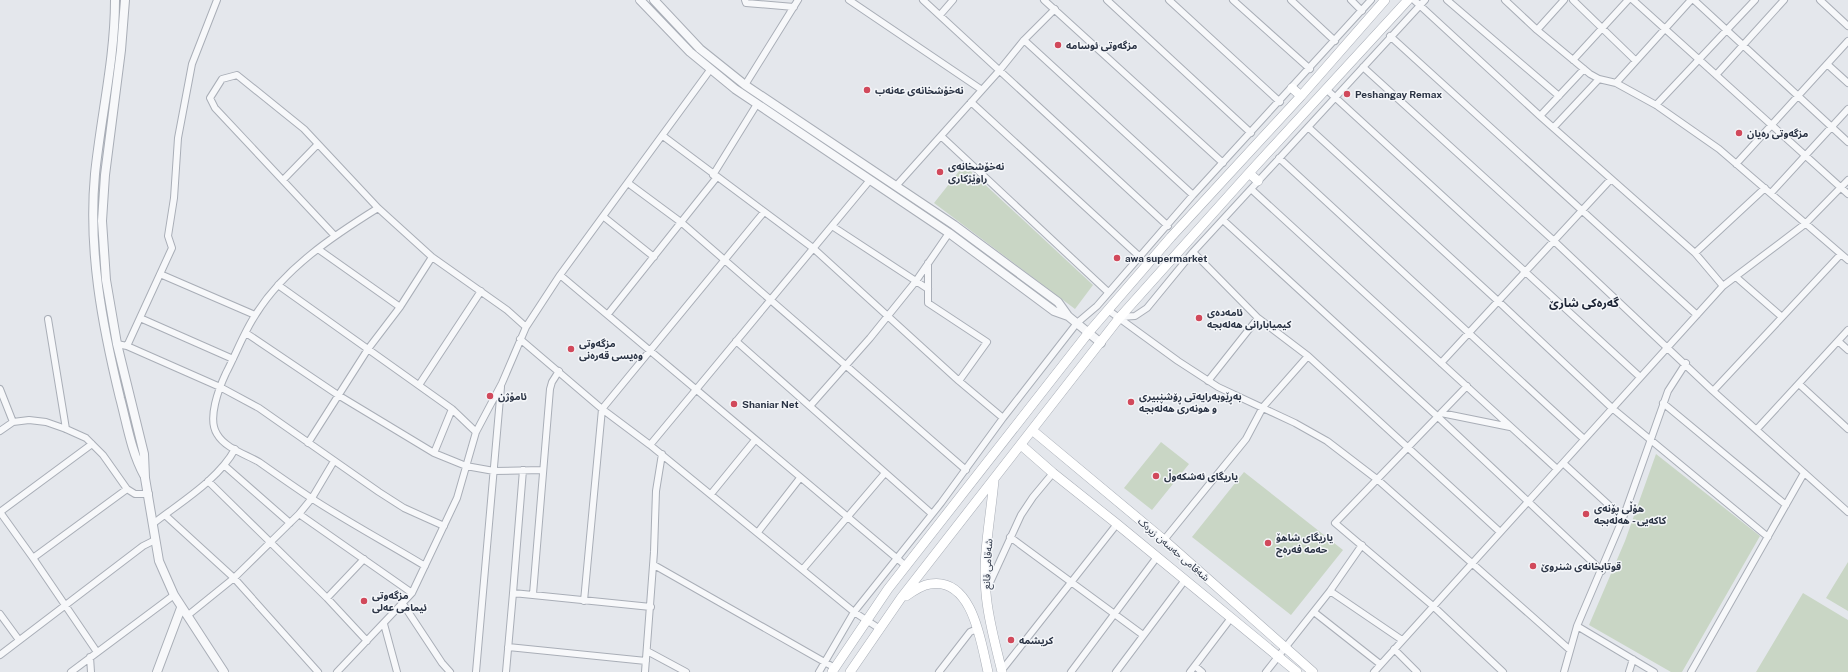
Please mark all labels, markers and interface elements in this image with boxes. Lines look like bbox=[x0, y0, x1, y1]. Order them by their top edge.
place label: مزگەوتی ئوسامە bbox=[1066, 39, 1137, 52]
marker: مزگەوتی ئوسامە bbox=[1053, 40, 1063, 50]
place label: نەخۆشخانەی عەنەب bbox=[875, 84, 964, 97]
marker: نەخۆشخانەی عەنەب bbox=[862, 85, 872, 95]
place label: Peshangay Remax bbox=[1355, 88, 1442, 100]
marker: Peshangay Remax bbox=[1342, 89, 1352, 99]
place label: مزگەوتی رەیان bbox=[1747, 127, 1809, 140]
marker: مزگەوتی رەیان bbox=[1734, 128, 1744, 138]
place label: نەخۆشخانەی راوێژکاری bbox=[948, 160, 1004, 185]
marker: نەخۆشخانەی راوێژکاری bbox=[935, 167, 945, 177]
place label: awa supermarket bbox=[1125, 252, 1207, 264]
marker: awa supermarket bbox=[1112, 253, 1122, 263]
district label: گەرەکی شارێ bbox=[1549, 296, 1620, 310]
place label: ئامەدەی کیمیابارانی هەلەبجە bbox=[1207, 306, 1292, 331]
marker: ئامەدەی کیمیابارانی هەلەبجە bbox=[1194, 313, 1204, 323]
place label: مزگەوتی وەیسی قەرەنی bbox=[579, 337, 643, 362]
marker: مزگەوتی وەیسی قەرەنی bbox=[566, 344, 576, 354]
place label: ئامۆژن bbox=[498, 390, 527, 403]
place label: بەڕێوبەرایەتی ڕۆشنبیری و هونەری هەڵەبجە bbox=[1139, 390, 1242, 415]
marker: ئامۆژن bbox=[485, 391, 495, 401]
marker: بەڕێوبەرایەتی ڕۆشنبیری و هونەری هەڵەبجە bbox=[1126, 397, 1136, 407]
place label: Shaniar Net bbox=[742, 398, 799, 410]
marker: Shaniar Net bbox=[729, 399, 739, 409]
place label: یاریگای ئەشکەوڵ bbox=[1164, 469, 1238, 483]
marker: یاریگای ئەشکەوڵ bbox=[1151, 471, 1161, 481]
place label: ھۆڵی بۆنەی کاکەیی - هەڵەبجە bbox=[1594, 501, 1667, 527]
marker: ھۆڵی بۆنەی کاکەیی - هەڵەبجە bbox=[1581, 509, 1591, 519]
street label: شەقامی حەسەن زیرەک bbox=[1135, 515, 1212, 584]
place label: یاریگای شاهۆ حەمە فەرەج bbox=[1276, 531, 1333, 558]
street label: شەقامی قانع bbox=[980, 538, 996, 590]
marker: یاریگای شاهۆ حەمە فەرەج bbox=[1263, 538, 1273, 548]
place label: قوتابخانەی شنروێ bbox=[1541, 560, 1621, 573]
marker: قوتابخانەی شنروێ bbox=[1528, 561, 1538, 571]
place label: مزگەوتی ئیمامی عەلی bbox=[372, 589, 427, 614]
marker: مزگەوتی ئیمامی عەلی bbox=[359, 596, 369, 606]
place label: کریشمە bbox=[1019, 634, 1054, 647]
marker: کریشمە bbox=[1006, 635, 1016, 645]

